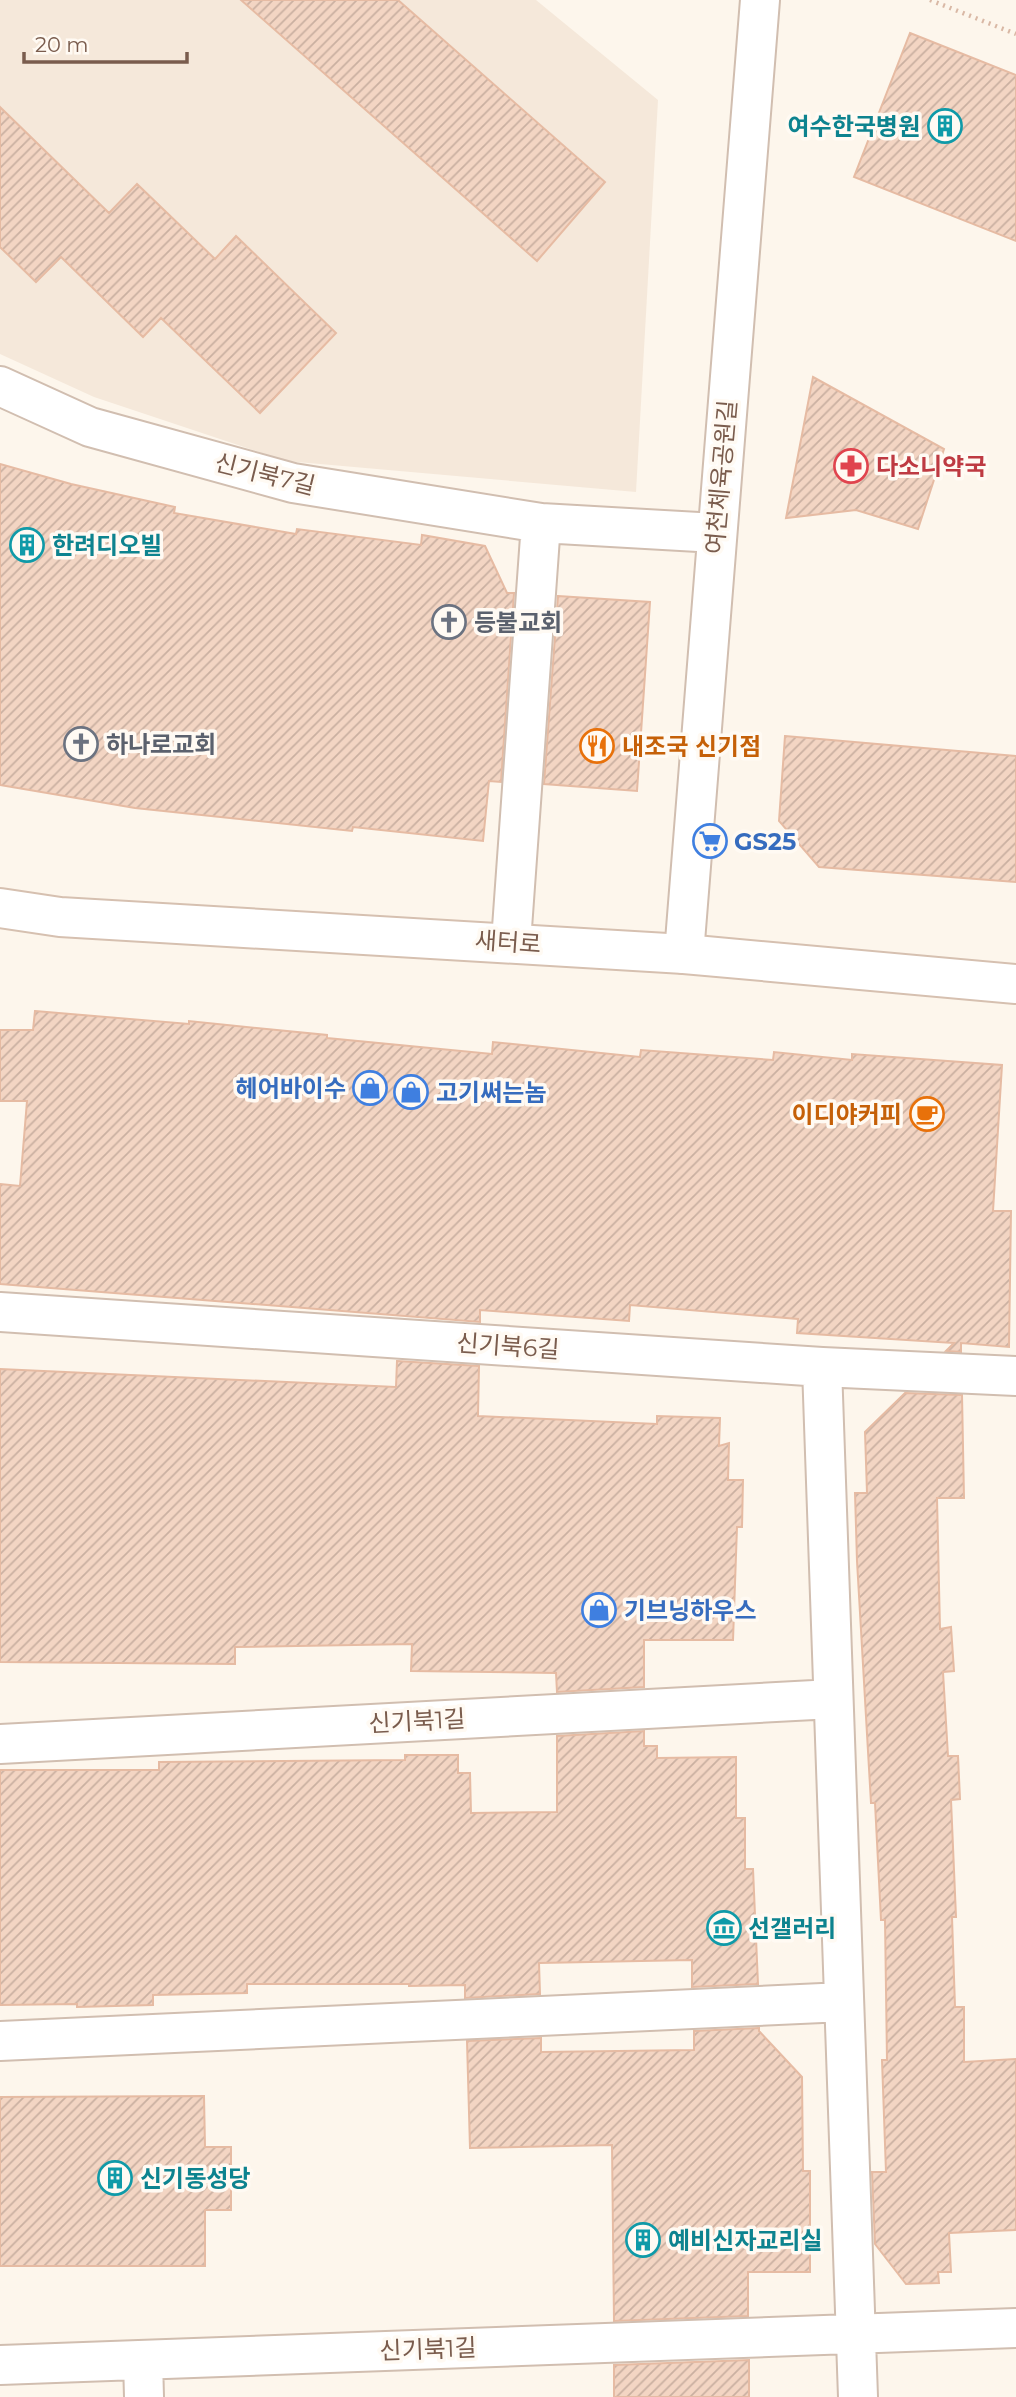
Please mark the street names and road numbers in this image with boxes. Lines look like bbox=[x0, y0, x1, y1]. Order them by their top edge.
street label: 여천체육공원길 bbox=[700, 399, 742, 555]
street label: 신기북7길 bbox=[212, 448, 318, 500]
street label: 새터로 bbox=[474, 925, 542, 959]
street label: 신기북6길 bbox=[456, 1328, 560, 1364]
street label: 신기북1길 bbox=[368, 1704, 466, 1738]
street label: 신기북1길 bbox=[379, 2333, 477, 2365]

